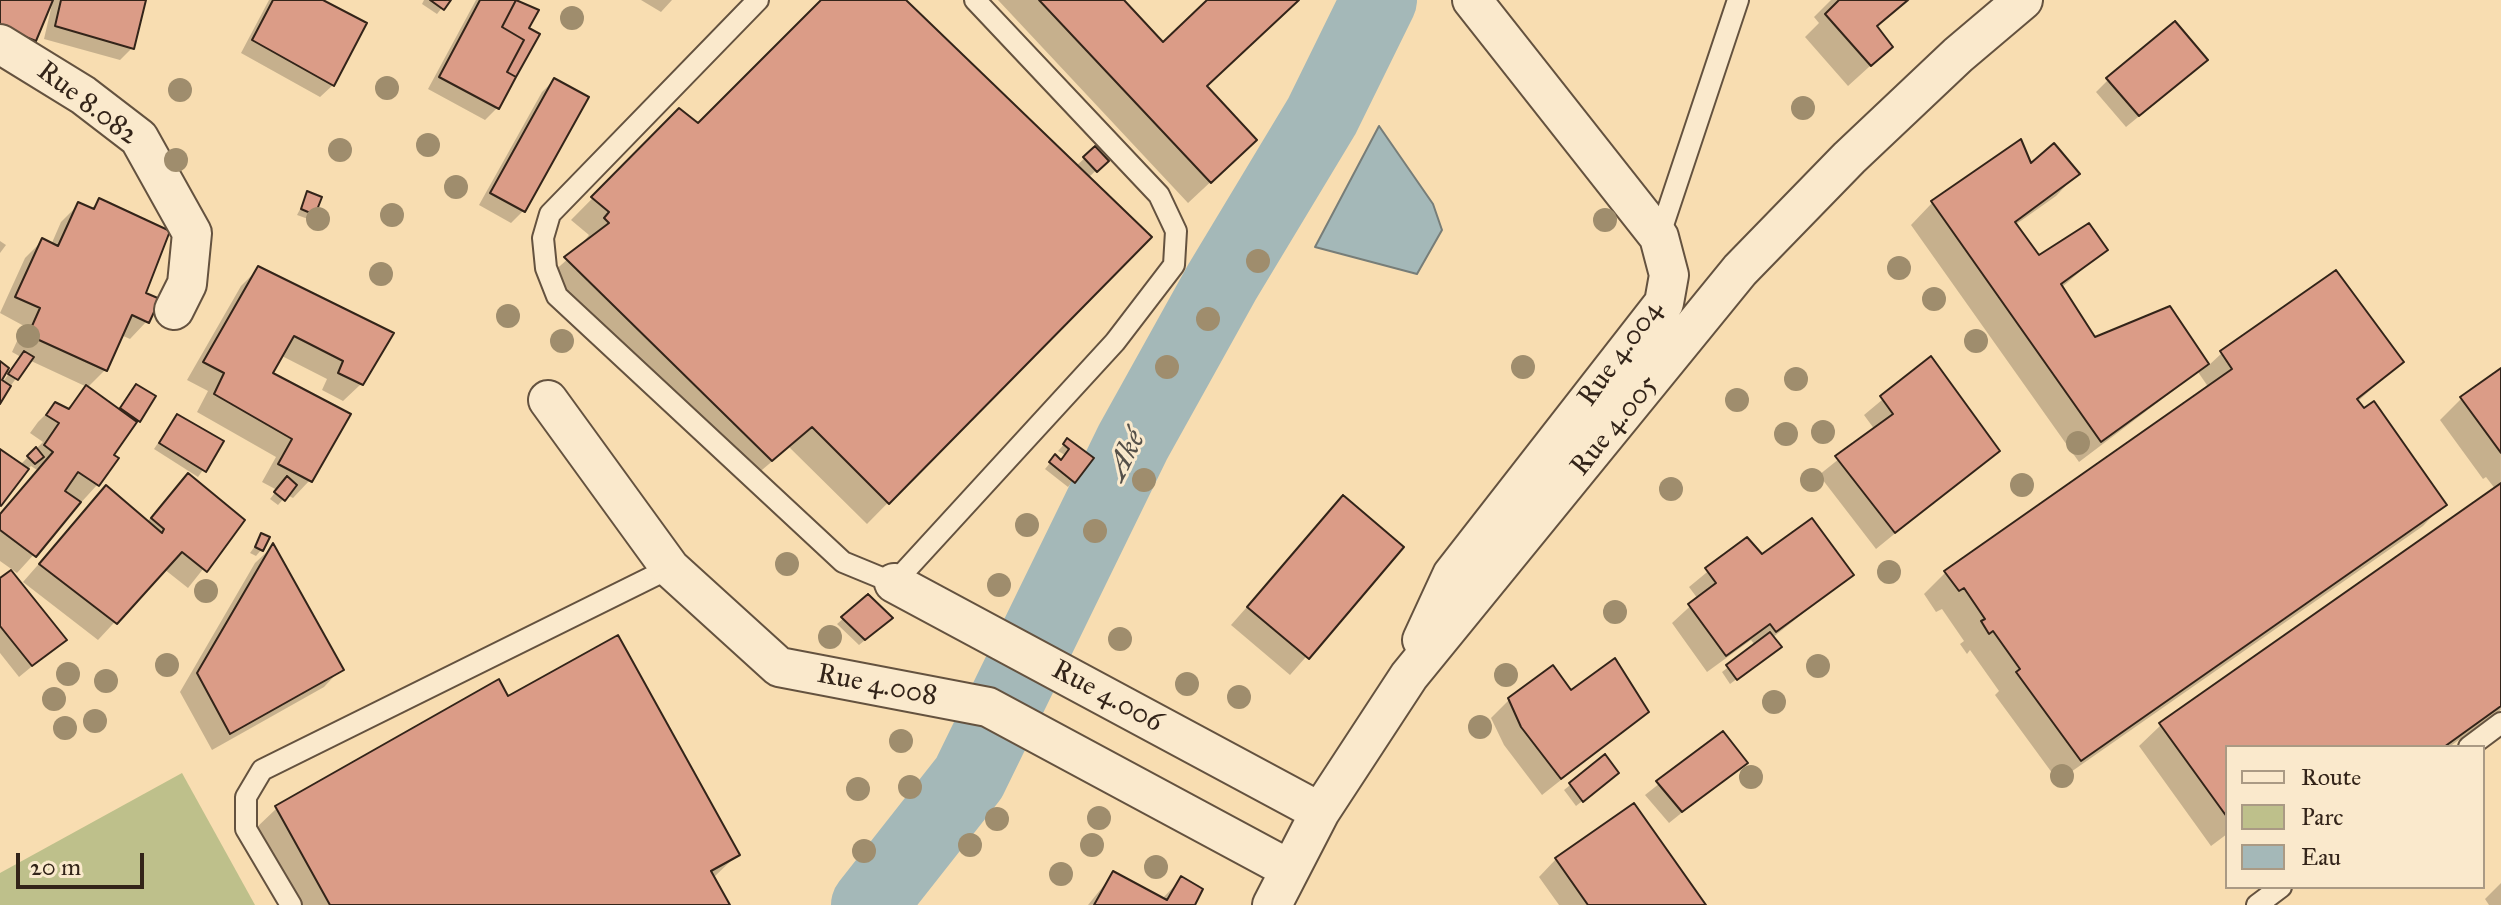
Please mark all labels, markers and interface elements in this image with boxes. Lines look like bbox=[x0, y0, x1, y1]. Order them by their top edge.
street label: Rue 8.082 bbox=[30, 55, 144, 153]
street label: Rue 4.004 bbox=[1571, 295, 1671, 413]
street label: Rue 4.005 bbox=[1564, 369, 1666, 483]
water label: Aké bbox=[1100, 425, 1154, 487]
street label: Rue 4.006 bbox=[1046, 654, 1168, 740]
street label: Rue 4.008 bbox=[814, 658, 940, 714]
legend bbox=[2225, 745, 2485, 889]
text: Route bbox=[2301, 762, 2361, 792]
text: Parc bbox=[2301, 802, 2343, 832]
scale bar bbox=[20, 837, 148, 887]
text: Eau bbox=[2301, 842, 2341, 872]
text: 20 m bbox=[30, 852, 81, 882]

